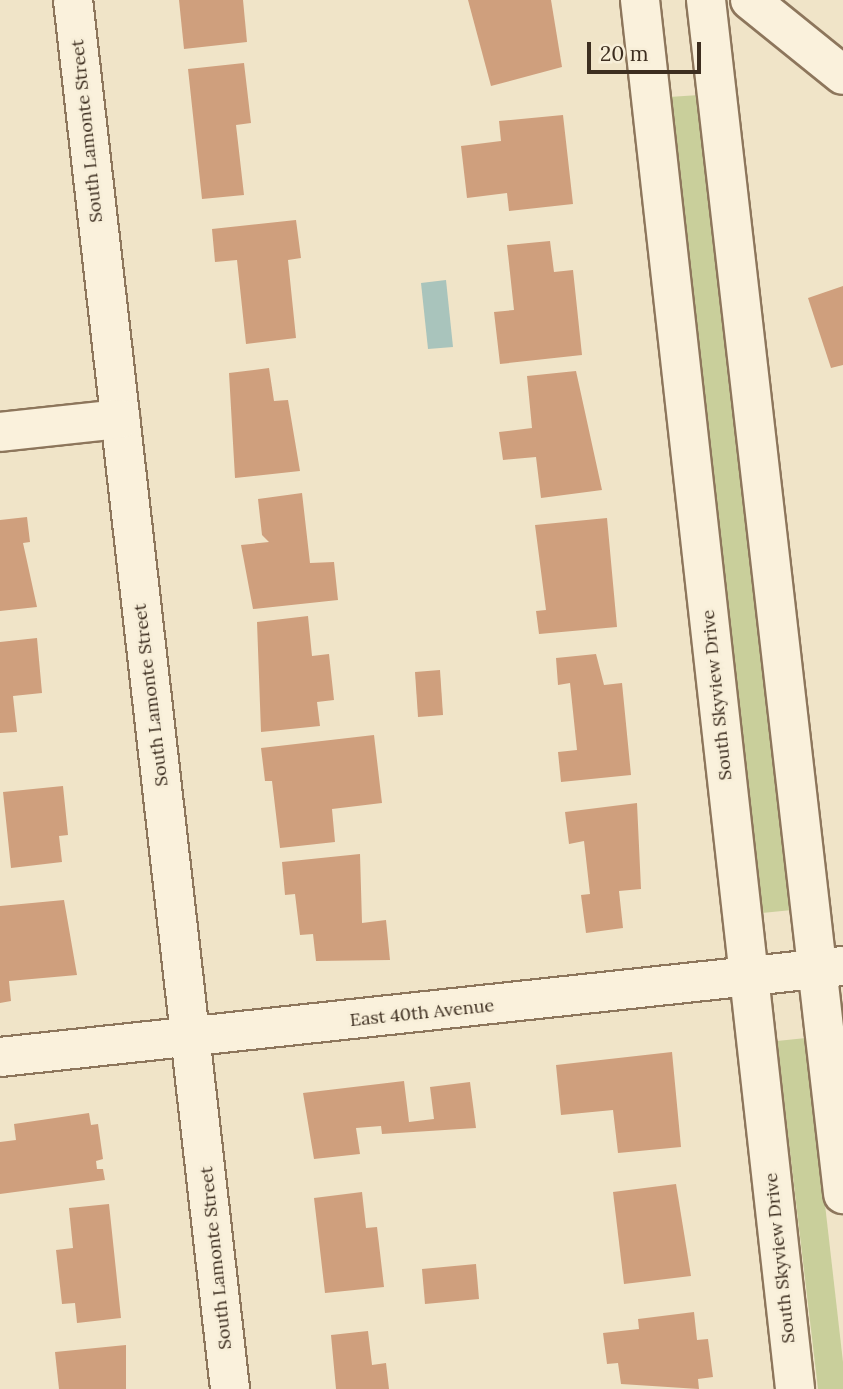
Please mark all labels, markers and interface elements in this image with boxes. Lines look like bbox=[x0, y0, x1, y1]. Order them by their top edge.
scale bar bbox=[591, 28, 705, 72]
street label: South Lamonte Street bbox=[67, 38, 107, 224]
text: 20 m bbox=[600, 40, 649, 67]
street label: South Lamonte Street bbox=[129, 602, 173, 788]
street label: South Skyview Drive bbox=[697, 609, 737, 781]
street label: East 40th Avenue bbox=[349, 995, 495, 1031]
street label: South Lamonte Street bbox=[196, 1165, 236, 1351]
street label: South Skyview Drive bbox=[760, 1172, 800, 1344]

